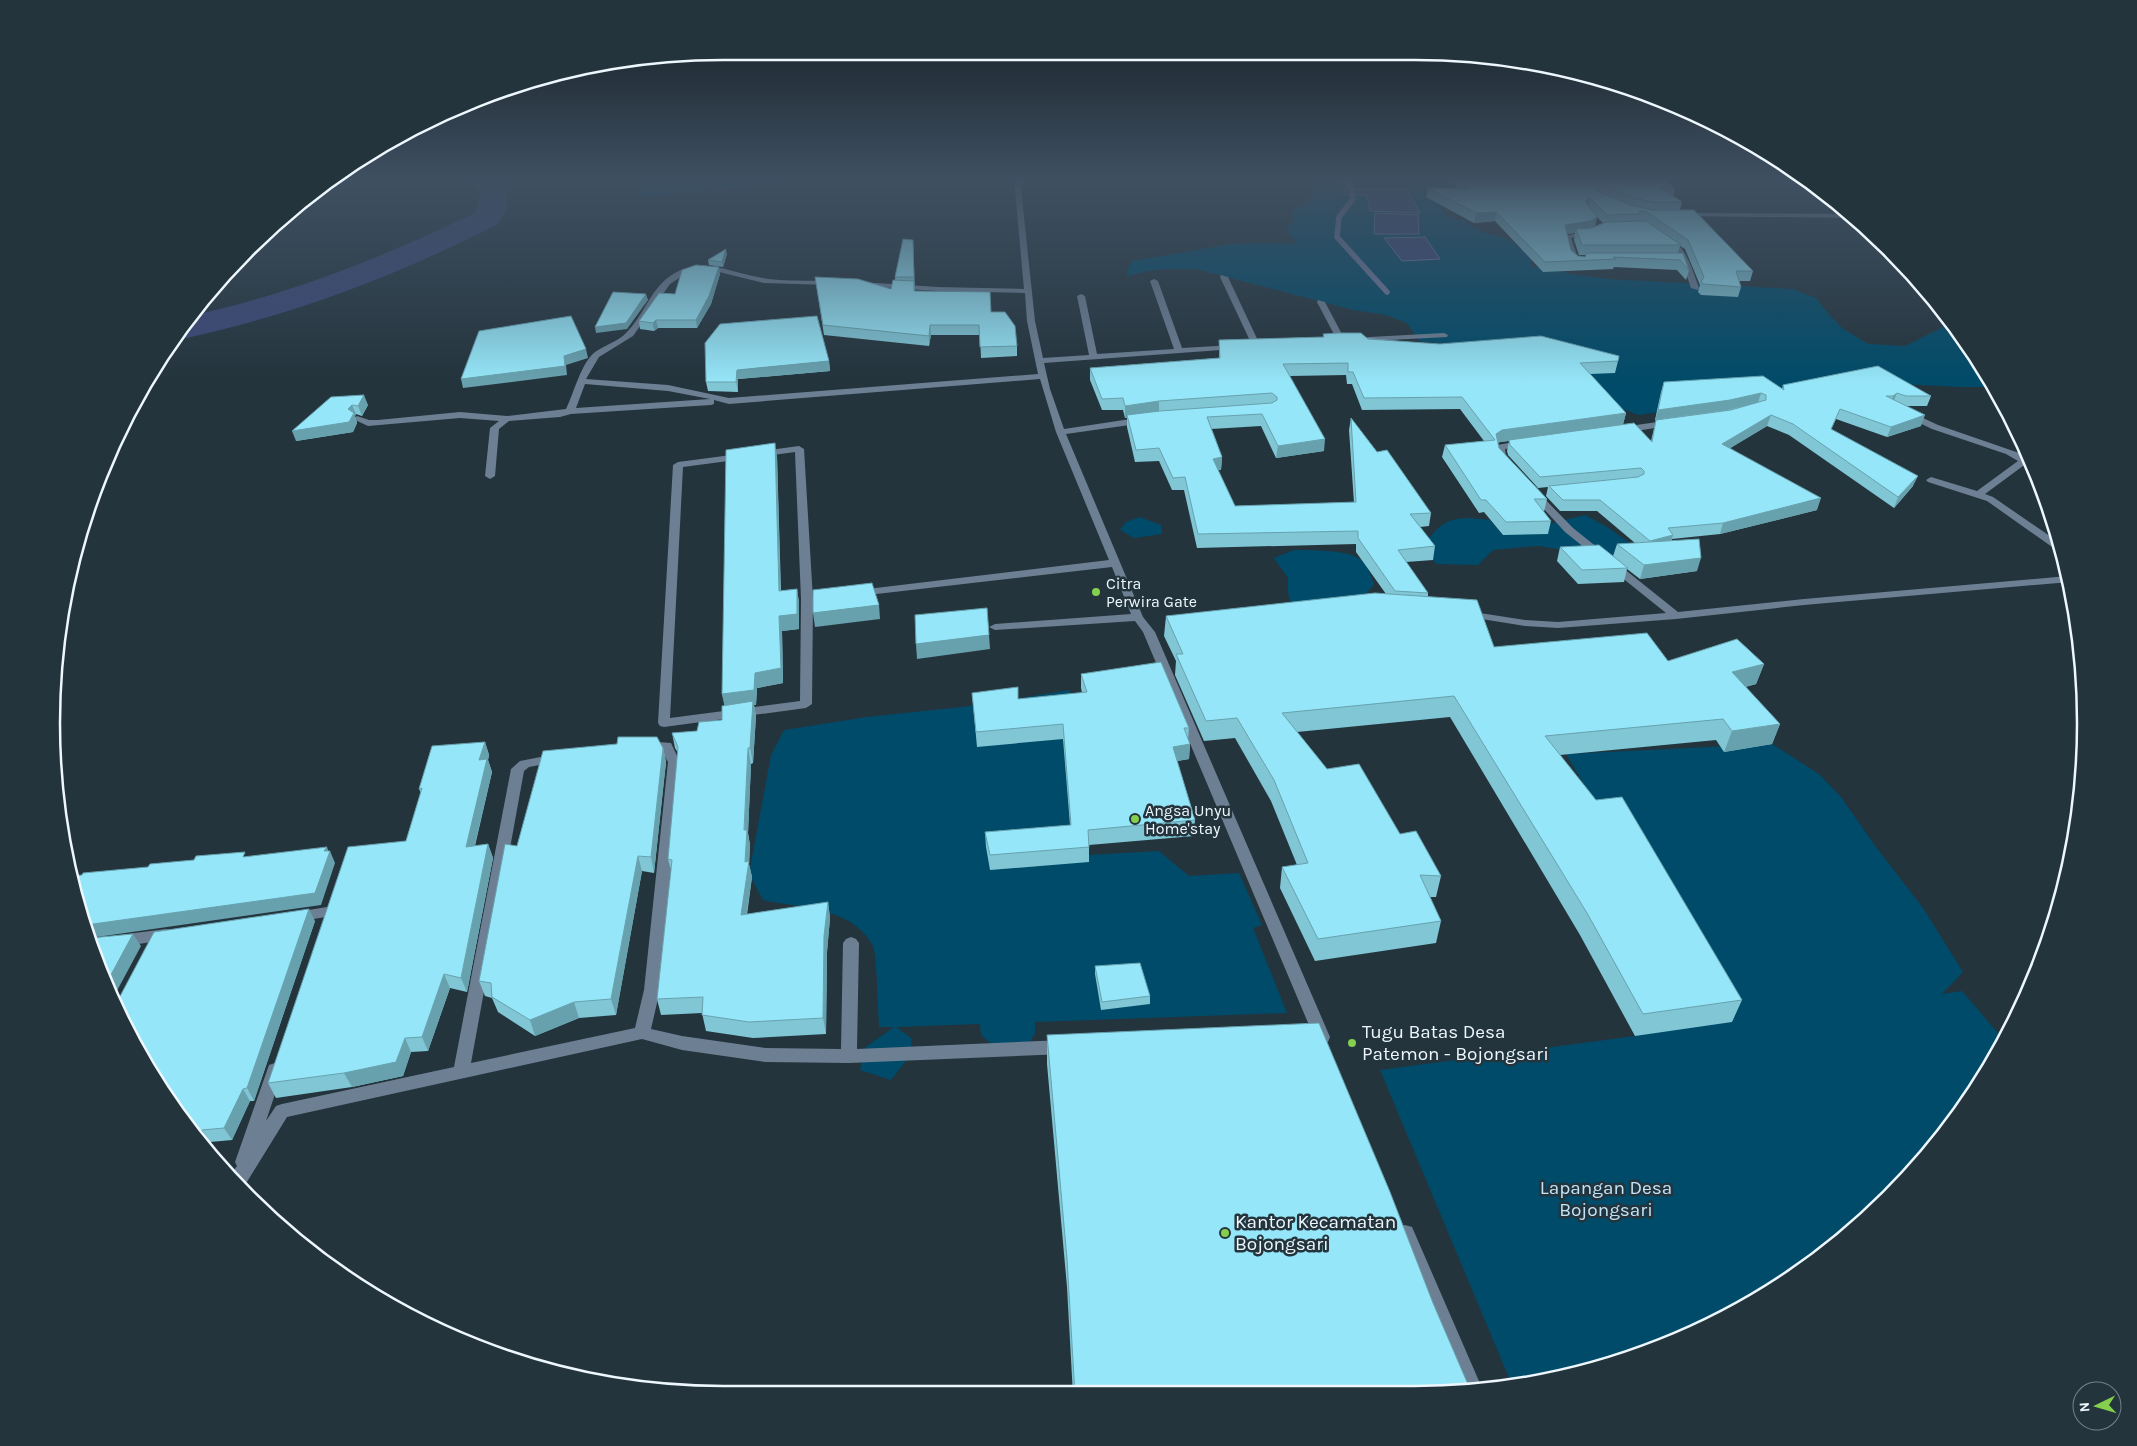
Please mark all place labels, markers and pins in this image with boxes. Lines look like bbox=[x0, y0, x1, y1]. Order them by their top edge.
place label: Citra Perwira Gate bbox=[1106, 574, 1197, 611]
marker: Citra Perwira Gate bbox=[1090, 586, 1102, 598]
place label: Angsa Unyu Home'stay bbox=[1145, 801, 1231, 838]
marker: Angsa Unyu Home'stay bbox=[1129, 813, 1141, 825]
place label: Tugu Batas Desa Patemon - Bojongsari bbox=[1362, 1021, 1549, 1065]
marker: Tugu Batas Desa Patemon - Bojongsari bbox=[1346, 1037, 1358, 1049]
place label: Kantor Kecamatan Bojongsari bbox=[1235, 1211, 1396, 1255]
marker: Kantor Kecamatan Bojongsari bbox=[1219, 1227, 1231, 1239]

